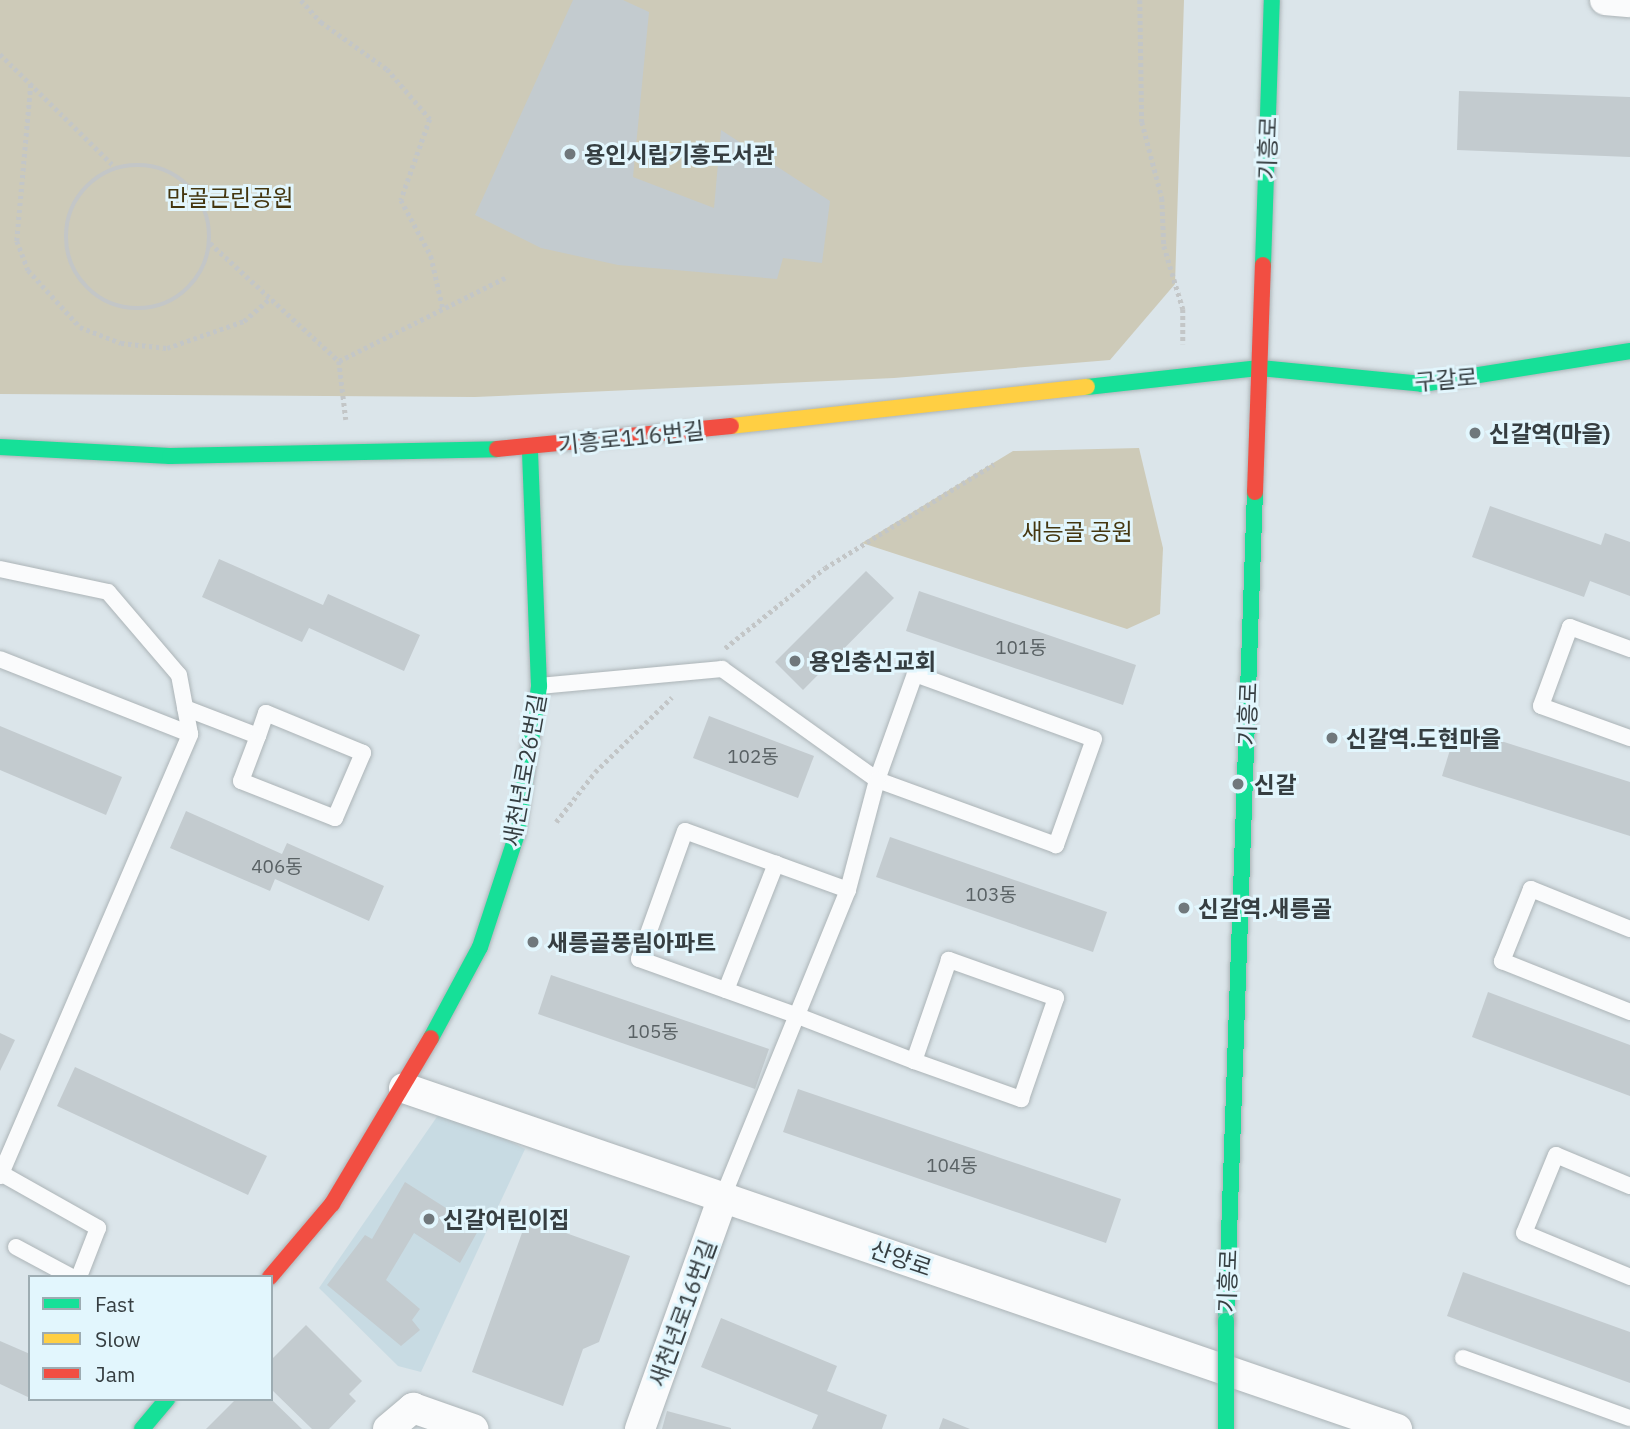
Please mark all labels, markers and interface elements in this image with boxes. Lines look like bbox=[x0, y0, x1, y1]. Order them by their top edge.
street label: 기흥로 bbox=[1252, 116, 1282, 180]
place label: 용인시립기흥도서관 bbox=[584, 140, 774, 168]
marker: 용인시립기흥도서관 bbox=[562, 146, 578, 162]
park label: 만골근린공원 bbox=[167, 183, 293, 211]
street label: 구갈로 bbox=[1413, 362, 1479, 396]
street label: 기흥로116번길 bbox=[556, 416, 706, 458]
place label: 신갈역(마을) bbox=[1489, 419, 1610, 447]
marker: 신갈역(마을) bbox=[1467, 425, 1483, 441]
park label: 새능골 공원 bbox=[1021, 517, 1133, 545]
house number: 101동 bbox=[995, 637, 1047, 659]
place label: 용인충신교회 bbox=[809, 647, 936, 675]
marker: 용인충신교회 bbox=[787, 653, 803, 669]
street label: 기흥로 bbox=[1232, 682, 1262, 746]
street label: 새천년로26번길 bbox=[497, 691, 551, 849]
place label: 신갈역.도현마을 bbox=[1346, 724, 1501, 752]
marker: 신갈역.도현마을 bbox=[1324, 730, 1340, 746]
house number: 102동 bbox=[727, 746, 779, 768]
place label: 신갈 bbox=[1254, 770, 1296, 798]
marker: 신갈 bbox=[1228, 774, 1248, 794]
house number: 406동 bbox=[251, 856, 303, 878]
house number: 103동 bbox=[965, 884, 1017, 906]
place label: 신갈역.새릉골 bbox=[1198, 894, 1332, 922]
marker: 신갈역.새릉골 bbox=[1176, 900, 1192, 916]
place label: 새릉골풍림아파트 bbox=[547, 928, 716, 956]
marker: 새릉골풍림아파트 bbox=[525, 934, 541, 950]
house number: 105동 bbox=[627, 1021, 679, 1043]
house number: 104동 bbox=[926, 1155, 978, 1177]
place label: 신갈어린이집 bbox=[443, 1205, 570, 1233]
marker: 신갈어린이집 bbox=[421, 1211, 437, 1227]
street label: 산양로 bbox=[866, 1235, 936, 1281]
street label: 새천년로16번길 bbox=[643, 1236, 721, 1390]
street label: 기흥로 bbox=[1212, 1249, 1242, 1313]
legend bbox=[28, 1275, 273, 1401]
text: Fast bbox=[95, 1290, 135, 1318]
text: Slow bbox=[95, 1325, 141, 1353]
text: Jam bbox=[95, 1360, 135, 1388]

